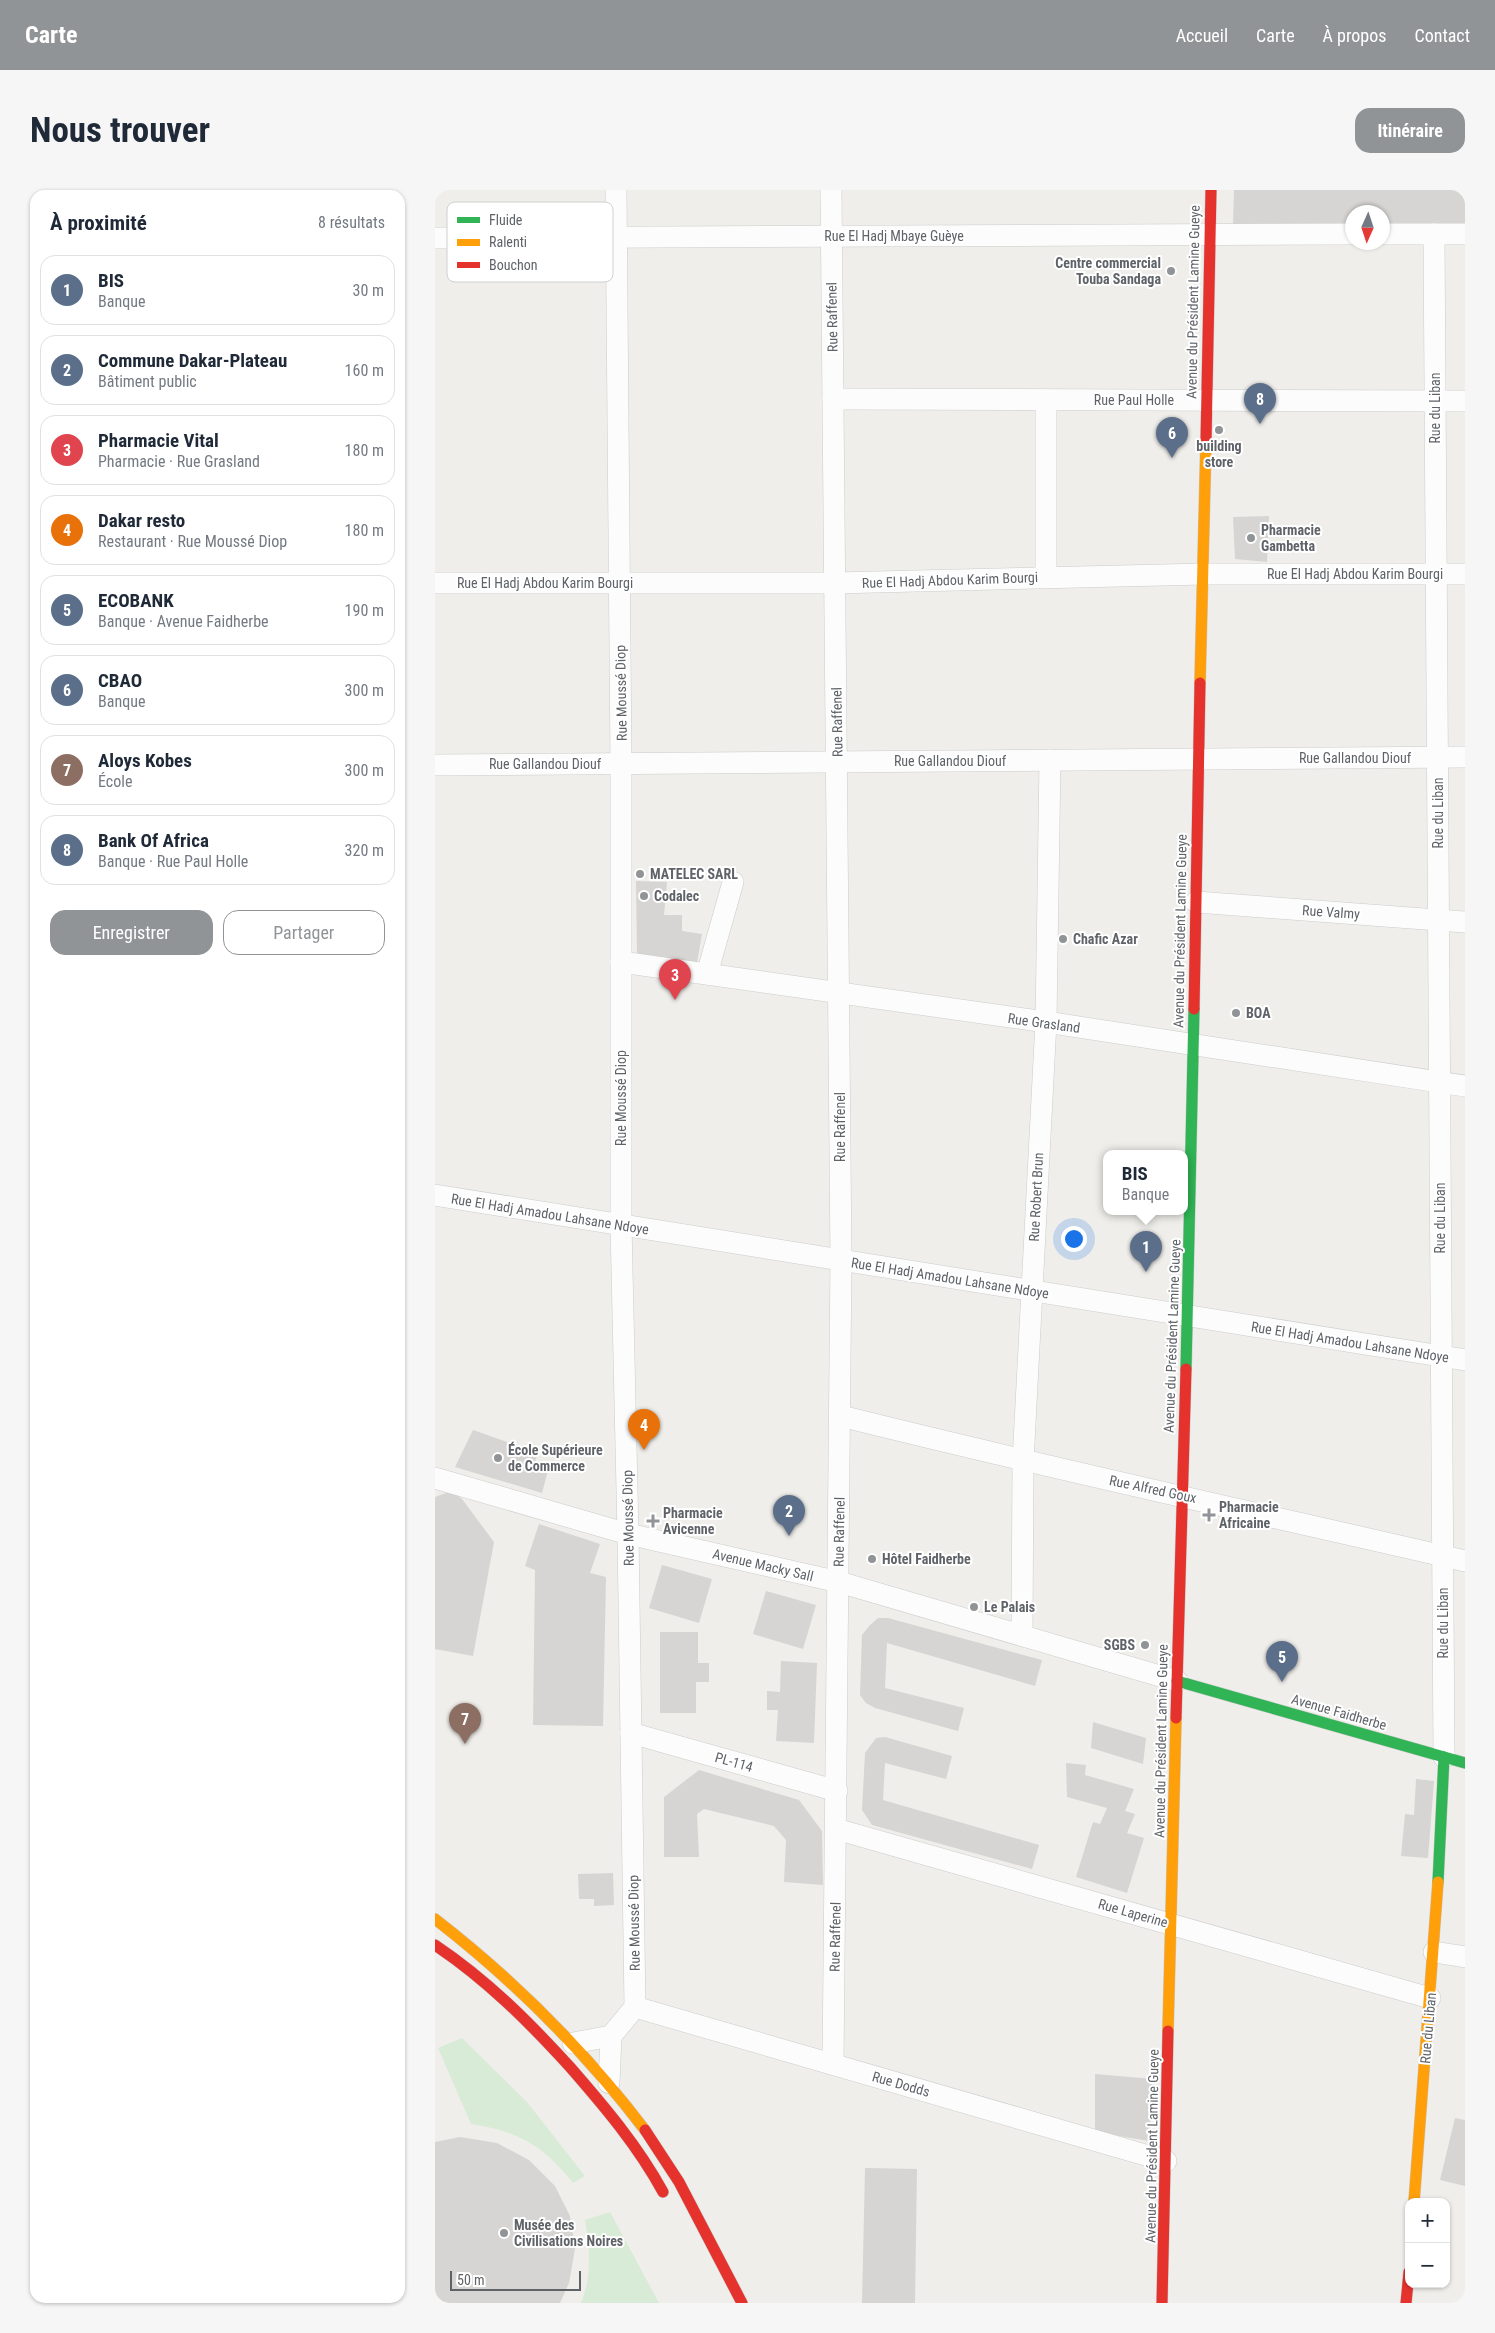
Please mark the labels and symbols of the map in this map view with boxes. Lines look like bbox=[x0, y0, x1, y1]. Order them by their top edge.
legend bbox=[447, 202, 613, 282]
street label: Avenue du Président Lamine Gueye bbox=[1183, 205, 1203, 399]
north arrow bbox=[1345, 205, 1390, 250]
text: Fluide bbox=[489, 212, 523, 228]
street label: Rue El Hadj Mbaye Guèye bbox=[824, 228, 964, 244]
text: Ralenti bbox=[489, 234, 527, 250]
place label: Centre commercial Touba Sandaga bbox=[1055, 255, 1161, 287]
text: Bouchon bbox=[489, 257, 537, 273]
marker: Centre commercial Touba Sandaga bbox=[1165, 265, 1177, 277]
street label: Rue Raffenel bbox=[823, 282, 841, 352]
street label: Rue du Liban bbox=[1427, 372, 1443, 444]
pin: 8 bbox=[1244, 383, 1276, 424]
street label: Rue Paul Holle bbox=[1094, 392, 1175, 408]
pin: 6 bbox=[1156, 417, 1188, 458]
marker: building store bbox=[1213, 424, 1225, 436]
place label: building store bbox=[1196, 438, 1242, 470]
place label: Pharmacie Gambetta bbox=[1261, 522, 1321, 554]
marker: Pharmacie Gambetta bbox=[1245, 532, 1257, 544]
street label: Rue El Hadj Abdou Karim Bourgi bbox=[1267, 566, 1443, 582]
street label: Rue El Hadj Abdou Karim Bourgi bbox=[862, 569, 1038, 591]
street label: Rue El Hadj Abdou Karim Bourgi bbox=[457, 575, 633, 591]
street label: Rue Moussé Diop bbox=[612, 645, 630, 741]
street label: Rue Raffenel bbox=[828, 687, 846, 757]
street label: Rue Gallandou Diouf bbox=[1299, 750, 1412, 766]
street label: Rue Gallandou Diouf bbox=[894, 753, 1007, 769]
street label: Rue Gallandou Diouf bbox=[489, 756, 602, 772]
street label: Rue du Liban bbox=[1430, 777, 1446, 849]
street label: Avenue du Président Lamine Gueye bbox=[1170, 834, 1190, 1028]
place label: MATELEC SARL bbox=[650, 866, 738, 882]
marker: MATELEC SARL bbox=[634, 868, 646, 880]
place label: Codalec bbox=[654, 888, 700, 904]
marker: Codalec bbox=[638, 890, 650, 902]
street label: Rue Valmy bbox=[1302, 902, 1361, 922]
place label: Chafic Azar bbox=[1073, 931, 1138, 947]
marker: Chafic Azar bbox=[1057, 933, 1069, 945]
pin: 3 bbox=[659, 959, 691, 1000]
place label: BOA bbox=[1246, 1005, 1271, 1021]
marker: BOA bbox=[1230, 1007, 1242, 1019]
street label: Rue Grasland bbox=[1007, 1010, 1081, 1036]
street label: Rue Moussé Diop bbox=[613, 1050, 629, 1146]
street label: Rue Raffenel bbox=[832, 1092, 848, 1162]
street label: Rue Robert Brun bbox=[1026, 1152, 1046, 1242]
street label: Rue du Liban bbox=[1432, 1182, 1448, 1254]
street label: Rue El Hadj Amadou Lahsane Ndoye bbox=[450, 1190, 650, 1238]
your location bbox=[1061, 1226, 1087, 1252]
pin: 1 bbox=[1130, 1231, 1162, 1272]
street label: Avenue du Président Lamine Gueye bbox=[1161, 1239, 1183, 1433]
street label: Rue El Hadj Amadou Lahsane Ndoye bbox=[850, 1254, 1050, 1302]
street label: Rue El Hadj Amadou Lahsane Ndoye bbox=[1250, 1318, 1450, 1366]
pin: 4 bbox=[628, 1409, 660, 1450]
place label: École Supérieure de Commerce bbox=[508, 1441, 603, 1474]
marker: École Supérieure de Commerce bbox=[492, 1452, 504, 1464]
street label: Rue Moussé Diop bbox=[619, 1470, 637, 1566]
street label: Rue Alfred Goux bbox=[1108, 1472, 1198, 1506]
pin: 2 bbox=[773, 1495, 805, 1536]
street label: Rue Raffenel bbox=[830, 1497, 848, 1567]
place label: Pharmacie Africaine bbox=[1219, 1499, 1279, 1531]
place label: Pharmacie Avicenne bbox=[663, 1505, 723, 1537]
marker: Pharmacie Africaine bbox=[1203, 1509, 1215, 1521]
marker: Pharmacie Avicenne bbox=[647, 1515, 659, 1527]
street label: Avenue Macky Sall bbox=[711, 1546, 815, 1584]
place label: Hôtel Faidherbe bbox=[882, 1551, 971, 1567]
marker: Hôtel Faidherbe bbox=[866, 1553, 878, 1565]
street label: Rue du Liban bbox=[1435, 1587, 1451, 1659]
place label: Le Palais bbox=[984, 1599, 1035, 1615]
marker: Le Palais bbox=[968, 1601, 980, 1613]
place label: SGBS bbox=[1104, 1637, 1135, 1653]
marker: SGBS bbox=[1139, 1639, 1151, 1651]
pin: 5 bbox=[1266, 1641, 1298, 1682]
street label: Avenue du Président Lamine Gueye bbox=[1151, 1644, 1171, 1838]
street label: Avenue Faidherbe bbox=[1290, 1691, 1389, 1733]
pin: 7 bbox=[449, 1703, 481, 1744]
street label: PL-114 bbox=[713, 1749, 755, 1775]
street label: Rue Moussé Diop bbox=[625, 1875, 643, 1971]
street label: Rue Laperine bbox=[1096, 1895, 1170, 1931]
street label: Rue Raffenel bbox=[826, 1902, 844, 1972]
street label: Rue du Liban bbox=[1417, 1992, 1439, 2064]
street label: Avenue du Président Lamine Gueye bbox=[1142, 2049, 1162, 2243]
street label: Rue Dodds bbox=[870, 2068, 932, 2100]
place label: Musée des Civilisations Noires bbox=[514, 2217, 623, 2249]
marker: Musée des Civilisations Noires bbox=[498, 2227, 510, 2239]
scale bar bbox=[450, 2268, 581, 2291]

